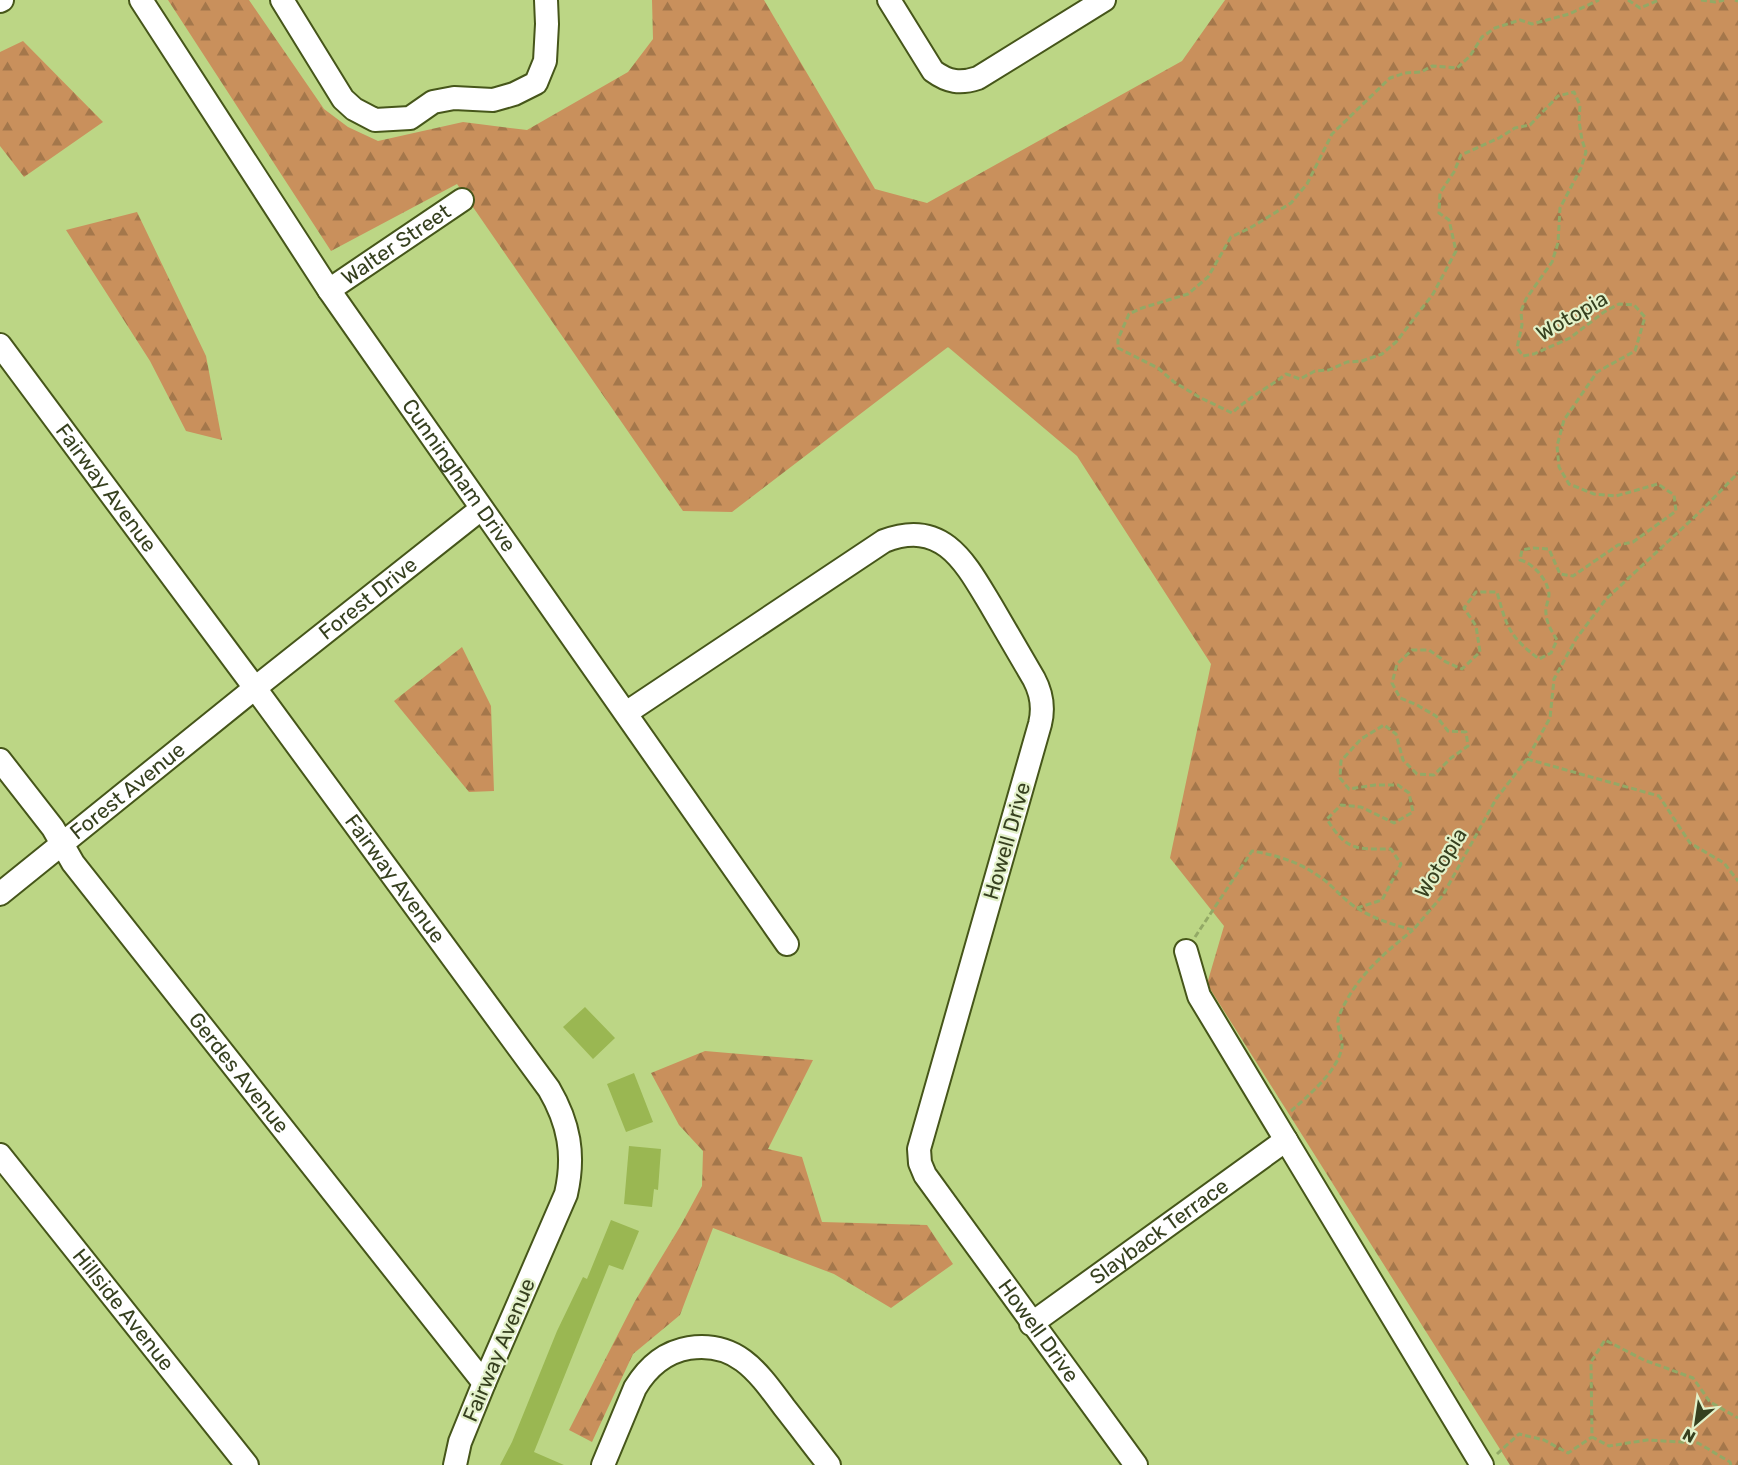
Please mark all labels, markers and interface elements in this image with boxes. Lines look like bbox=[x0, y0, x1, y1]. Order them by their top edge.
street label: Walter Street bbox=[336, 198, 455, 290]
street label: Wotopia bbox=[1532, 285, 1612, 346]
street label: Cunningham Drive bbox=[397, 394, 522, 557]
street label: Fairway Avenue bbox=[51, 419, 162, 557]
street label: Forest Drive bbox=[314, 552, 422, 645]
street label: Forest Avenue bbox=[65, 737, 190, 844]
street label: Howell Drive bbox=[978, 779, 1035, 902]
street label: Fairway Avenue bbox=[340, 809, 451, 948]
street label: Wotopia bbox=[1409, 823, 1472, 902]
street label: Gerdes Avenue bbox=[184, 1007, 295, 1138]
street label: Slayback Terrace bbox=[1085, 1173, 1233, 1289]
street label: Hillside Avenue bbox=[68, 1244, 180, 1375]
street label: Fairway Avenue bbox=[457, 1274, 540, 1425]
street label: Howell Drive bbox=[993, 1274, 1085, 1387]
north arrow bbox=[1666, 1393, 1726, 1453]
text: N bbox=[1679, 1425, 1699, 1447]

